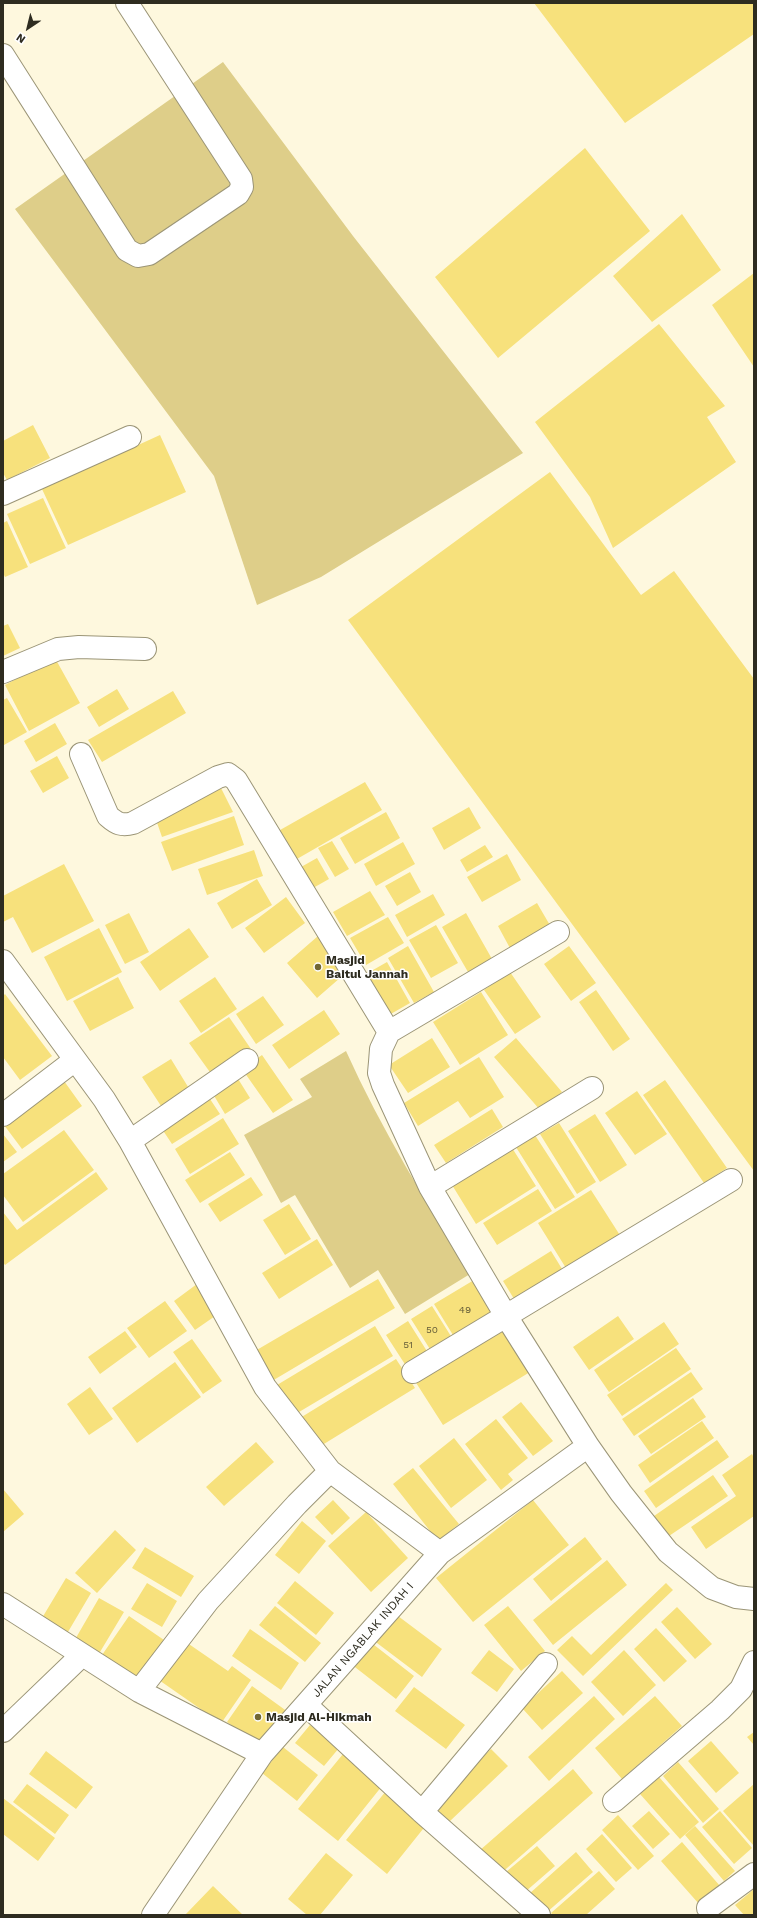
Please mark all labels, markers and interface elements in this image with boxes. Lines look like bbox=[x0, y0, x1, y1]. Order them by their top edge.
north arrow bbox=[8, 8, 48, 48]
text: N bbox=[14, 31, 28, 46]
place label: Masjid Baitul Jannah bbox=[326, 953, 408, 981]
marker: Masjid Baitul Jannah bbox=[313, 962, 323, 972]
house number: 49 bbox=[459, 1304, 471, 1316]
house number: 50 bbox=[426, 1324, 438, 1336]
house number: 51 bbox=[403, 1339, 413, 1351]
street label: JALAN NGABLAK INDAH I bbox=[309, 1579, 417, 1701]
place label: Masjid Al-Hikmah bbox=[266, 1710, 372, 1724]
marker: Masjid Al-Hikmah bbox=[253, 1712, 263, 1722]

